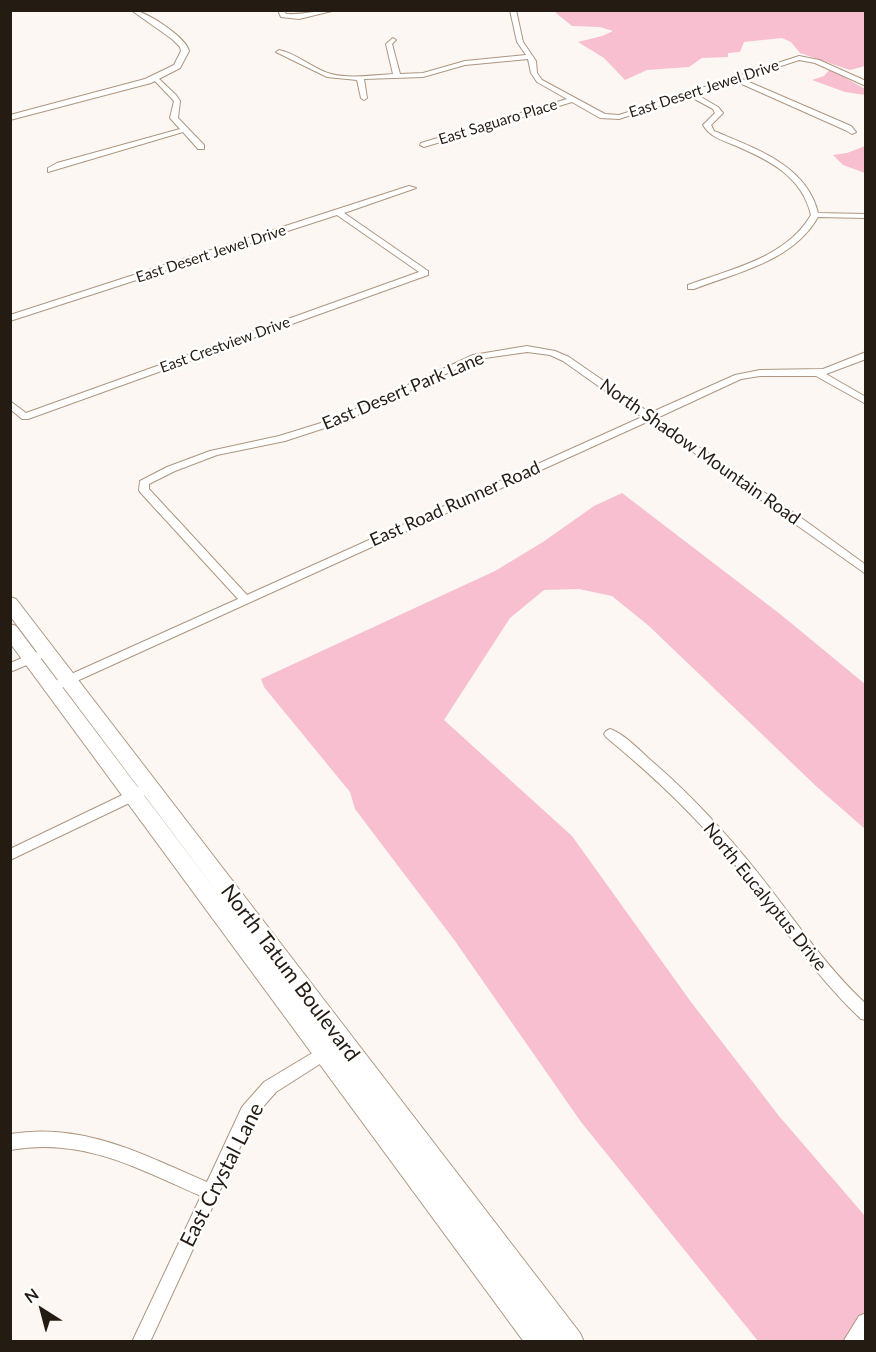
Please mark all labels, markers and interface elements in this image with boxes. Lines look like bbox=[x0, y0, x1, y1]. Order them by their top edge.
street label: East Desert Jewel Drive bbox=[627, 56, 781, 122]
street label: East Saguaro Place bbox=[436, 95, 560, 149]
street label: East Desert Jewel Drive bbox=[134, 221, 288, 287]
street label: East Crestview Drive bbox=[157, 313, 293, 377]
street label: East Desert Park Lane bbox=[319, 347, 487, 435]
street label: North Shadow Mountain Road bbox=[596, 374, 804, 530]
street label: East Road Runner Road bbox=[366, 457, 544, 551]
street label: North Eucalyptus Drive bbox=[699, 819, 831, 975]
street label: North Tatum Boulevard bbox=[215, 880, 365, 1066]
street label: East Crystal Lane bbox=[175, 1099, 269, 1251]
north arrow bbox=[12, 1280, 72, 1340]
text: N bbox=[21, 1284, 42, 1306]

